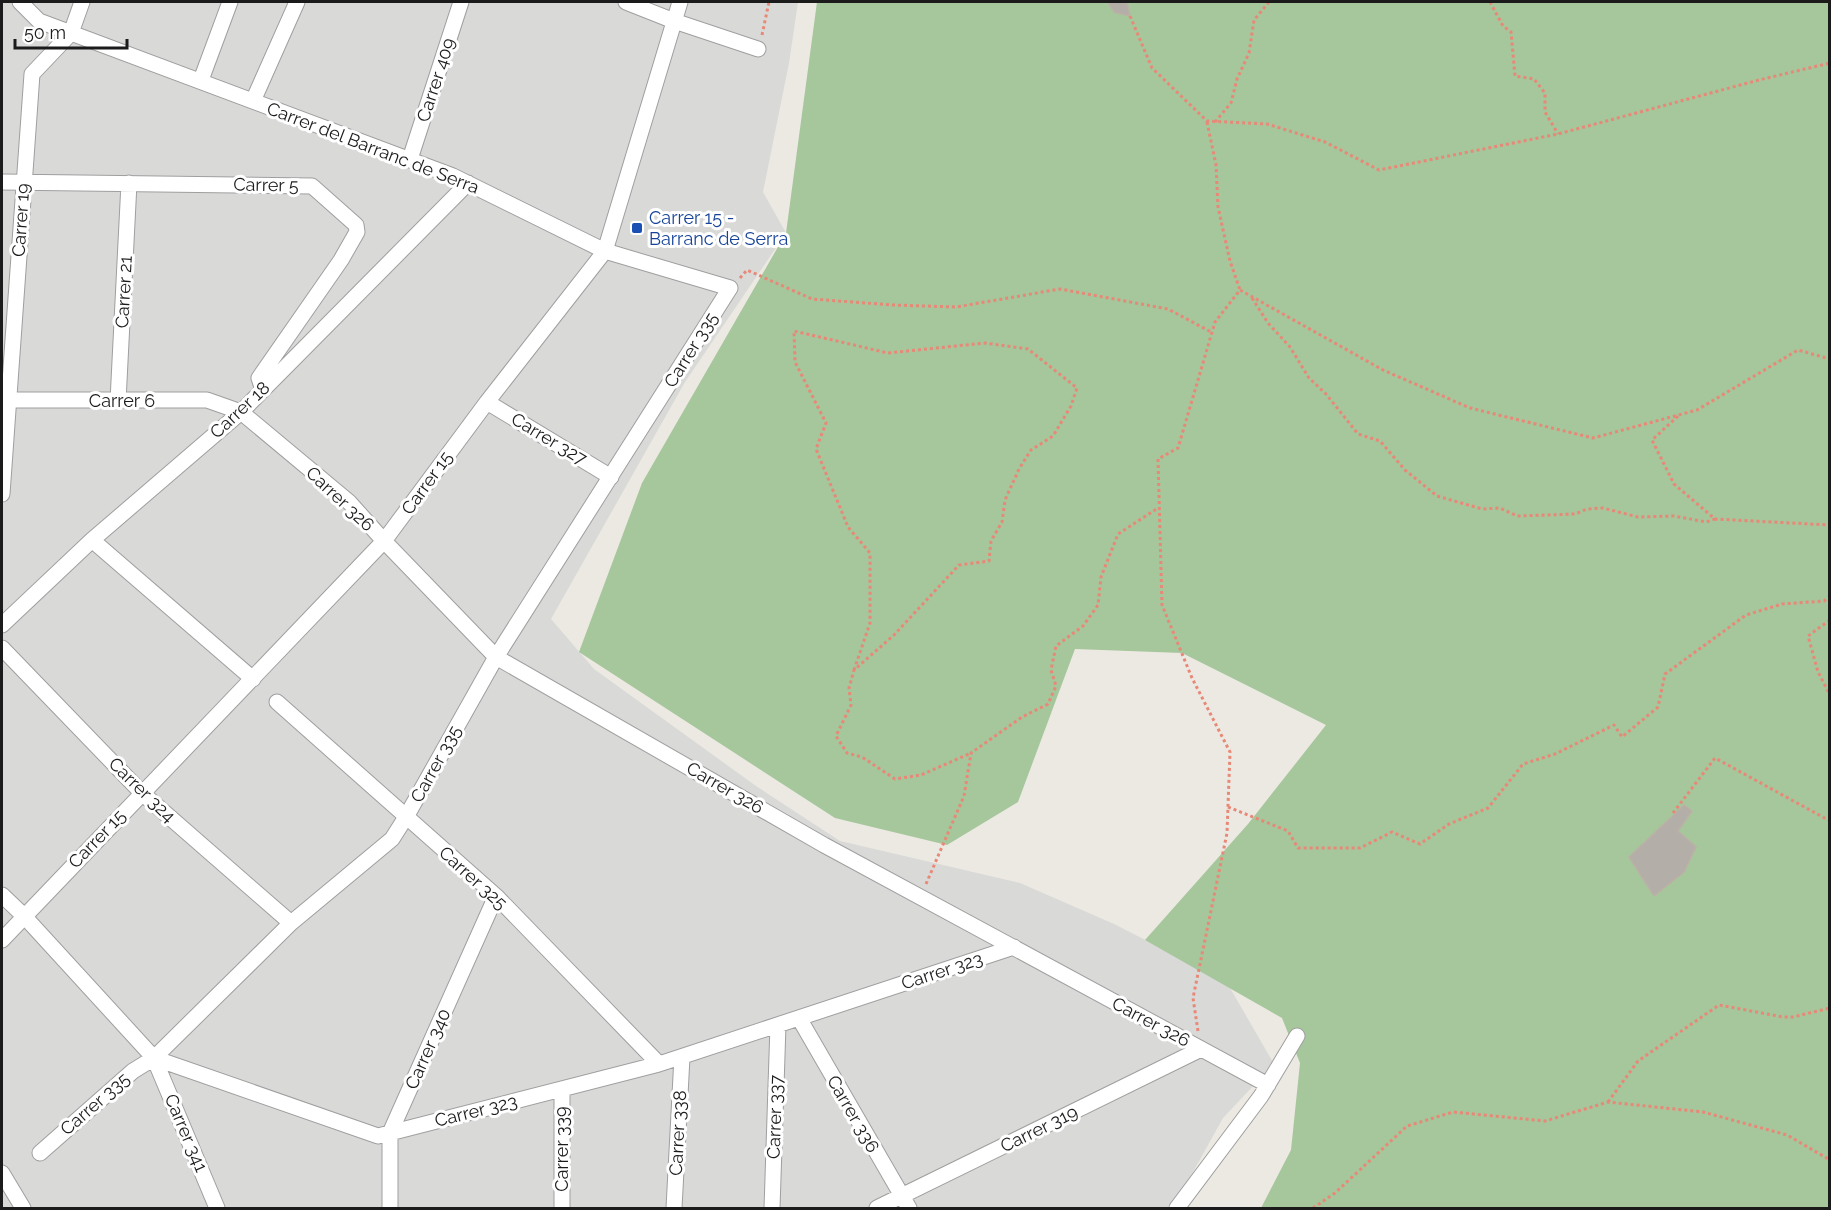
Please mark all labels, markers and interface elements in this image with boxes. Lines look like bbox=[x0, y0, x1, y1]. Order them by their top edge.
scale bar bbox=[15, 12, 128, 50]
text: 50 m bbox=[24, 22, 66, 43]
street label: Carrer 409 bbox=[412, 35, 459, 124]
street label: Carrer del Barranc de Serra bbox=[264, 97, 482, 198]
street label: Carrer 5 bbox=[233, 173, 299, 196]
street label: Carrer 19 bbox=[7, 182, 34, 258]
place label: Carrer 15 - Barranc de Serra bbox=[649, 207, 788, 249]
marker: Carrer 15 - Barranc de Serra bbox=[630, 221, 644, 235]
street label: Carrer 21 bbox=[111, 255, 136, 329]
street label: Carrer 335 bbox=[659, 308, 722, 391]
street label: Carrer 18 bbox=[205, 377, 274, 443]
street label: Carrer 6 bbox=[89, 390, 155, 411]
street label: Carrer 327 bbox=[508, 408, 591, 469]
street label: Carrer 15 bbox=[397, 447, 457, 518]
street label: Carrer 326 bbox=[302, 462, 379, 536]
street label: Carrer 335 bbox=[406, 722, 465, 806]
street label: Carrer 324 bbox=[105, 753, 180, 827]
street label: Carrer 326 bbox=[683, 757, 768, 818]
street label: Carrer 15 bbox=[64, 805, 130, 872]
street label: Carrer 325 bbox=[435, 842, 512, 914]
street label: Carrer 323 bbox=[899, 948, 985, 994]
street label: Carrer 326 bbox=[1109, 992, 1194, 1051]
street label: Carrer 340 bbox=[400, 1005, 455, 1092]
street label: Carrer 335 bbox=[56, 1068, 134, 1139]
street label: Carrer 336 bbox=[823, 1071, 884, 1156]
street label: Carrer 337 bbox=[763, 1074, 786, 1159]
street label: Carrer 323 bbox=[433, 1090, 519, 1131]
street label: Carrer 338 bbox=[665, 1090, 690, 1176]
street label: Carrer 341 bbox=[161, 1091, 212, 1175]
street label: Carrer 319 bbox=[997, 1101, 1081, 1156]
street label: Carrer 339 bbox=[551, 1106, 572, 1192]

